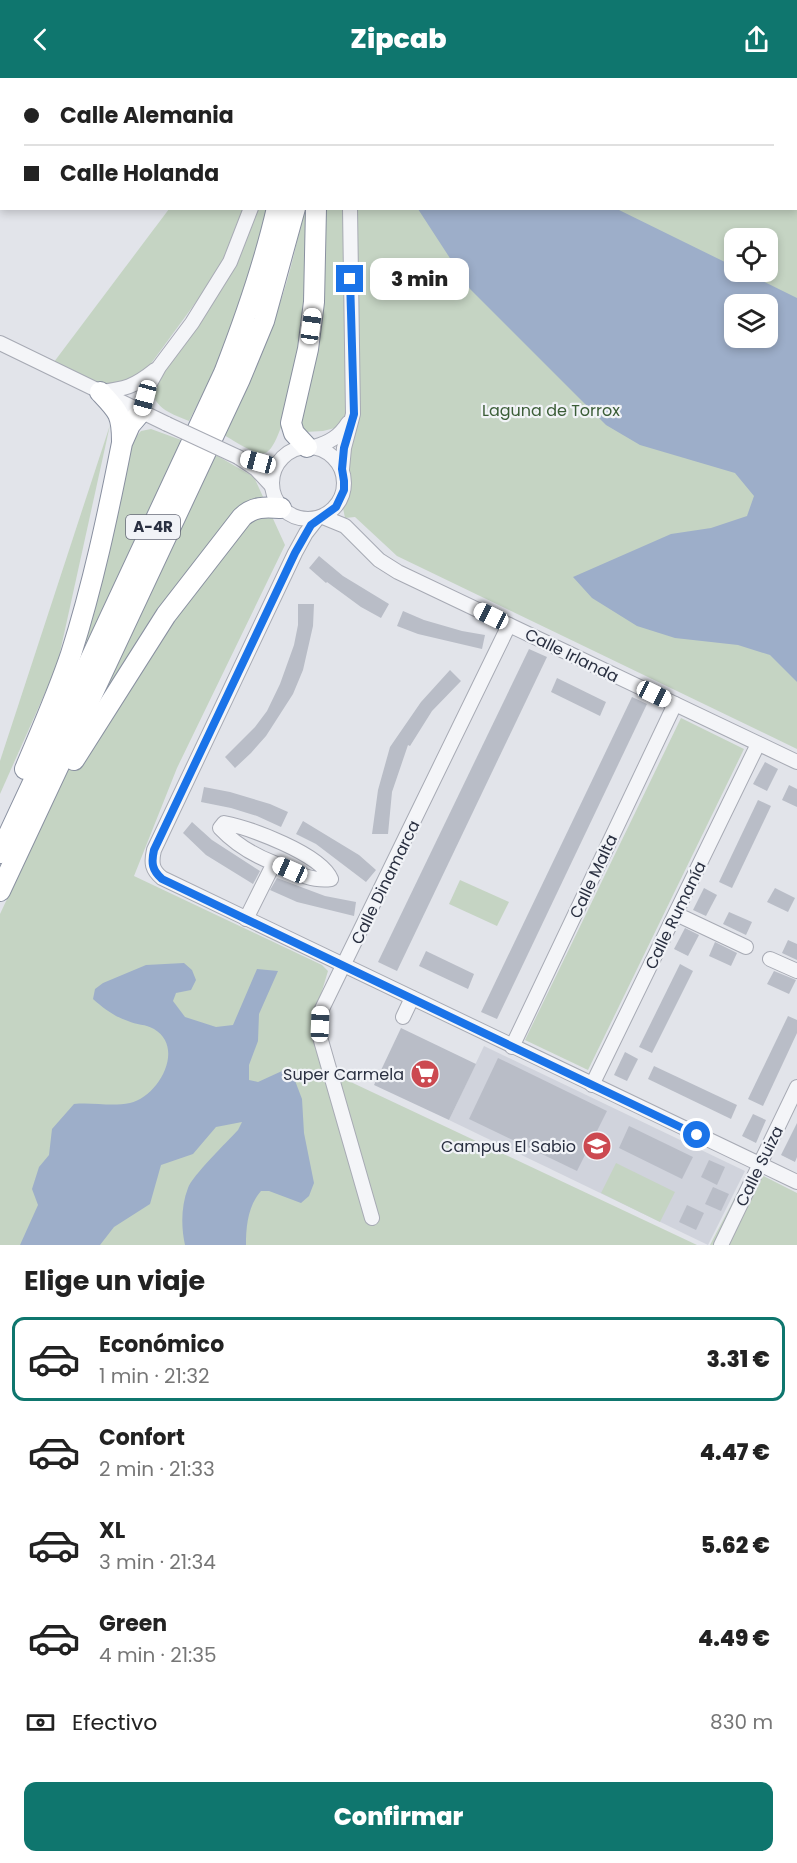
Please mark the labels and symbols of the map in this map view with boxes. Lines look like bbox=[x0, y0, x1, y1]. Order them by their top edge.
callout: 3 min bbox=[371, 258, 470, 300]
route end bbox=[336, 265, 363, 292]
car bbox=[300, 307, 322, 345]
car bbox=[132, 378, 158, 418]
park label: Laguna de Torrox bbox=[482, 399, 620, 422]
car bbox=[238, 449, 278, 475]
road number: A-4R bbox=[126, 515, 180, 539]
car bbox=[471, 600, 511, 632]
street label: Calle Irlanda bbox=[521, 623, 623, 688]
car bbox=[634, 678, 674, 710]
street label: Calle Dinamarca bbox=[345, 816, 425, 948]
street label: Calle Malta bbox=[564, 830, 623, 922]
car bbox=[270, 854, 310, 886]
street label: Calle Rumanía bbox=[639, 857, 712, 973]
car bbox=[310, 1006, 330, 1042]
supermarket icon: Super Carmela bbox=[409, 1058, 441, 1090]
place label: Super Carmela bbox=[283, 1063, 404, 1086]
route start bbox=[683, 1121, 710, 1148]
street label: Calle Suiza bbox=[730, 1122, 789, 1210]
school or university icon: Campus El Sabio bbox=[581, 1130, 613, 1162]
place label: Campus El Sabio bbox=[441, 1135, 576, 1158]

